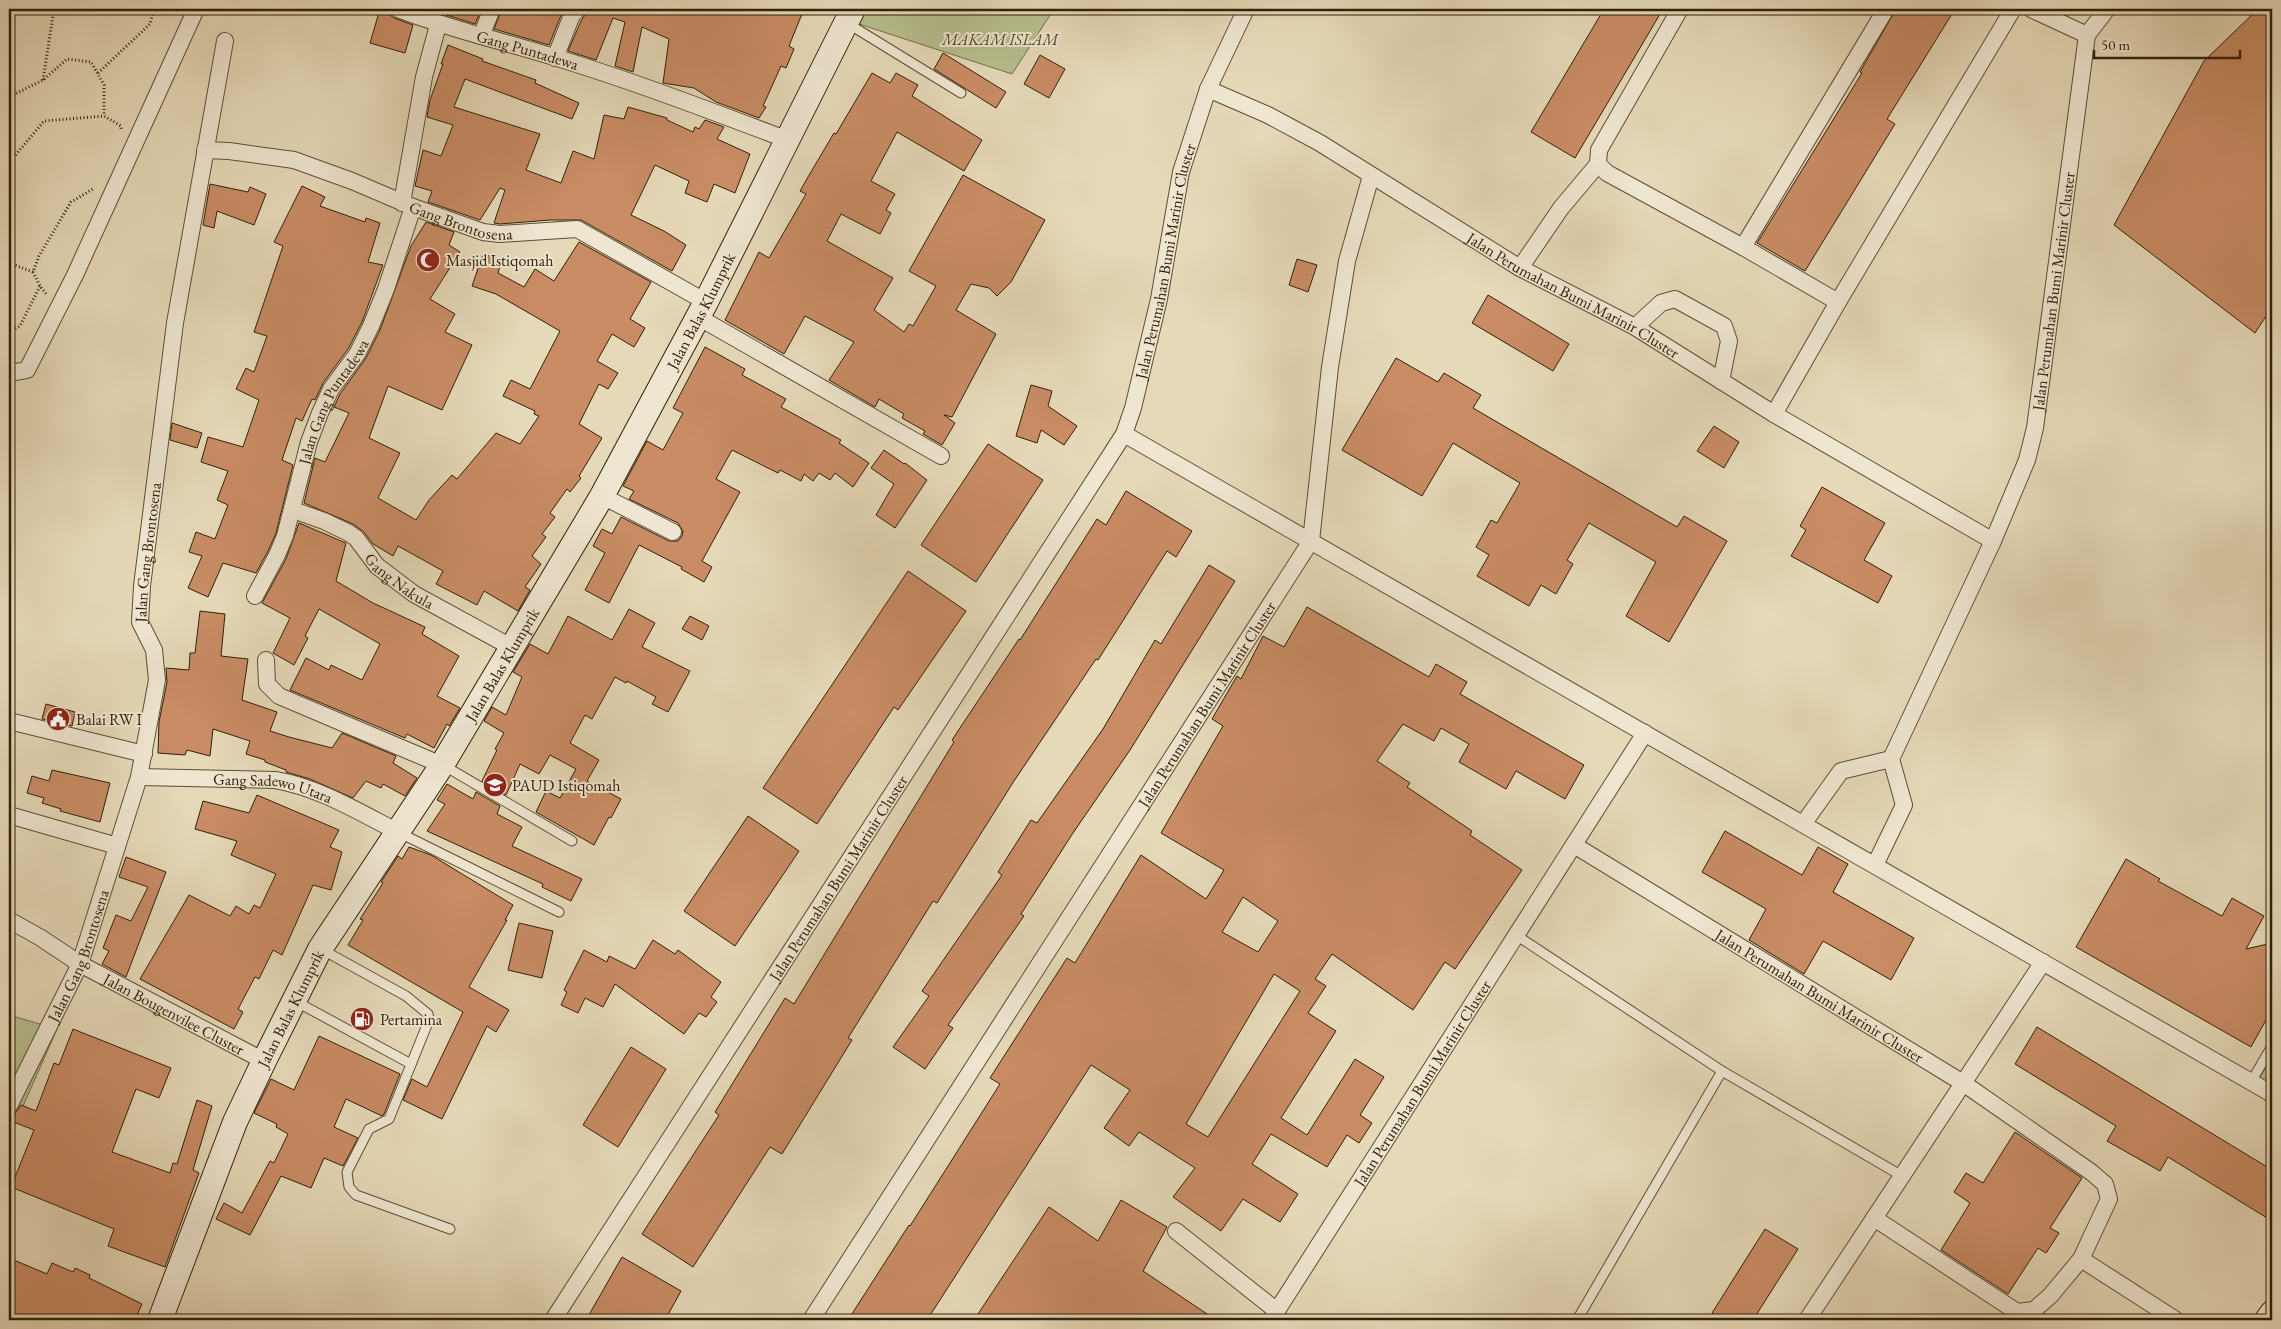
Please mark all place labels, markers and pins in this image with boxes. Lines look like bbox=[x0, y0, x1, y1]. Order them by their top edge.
mosque icon: Masjid Istiqomah bbox=[415, 247, 441, 273]
place label: Masjid Istiqomah bbox=[446, 250, 553, 271]
public building icon: Balai RW I bbox=[45, 706, 71, 732]
place label: Balai RW I bbox=[76, 709, 143, 730]
school or university icon: PAUD Istiqomah bbox=[482, 772, 508, 798]
place label: PAUD Istiqomah bbox=[512, 775, 620, 796]
fuel station icon: Pertamina bbox=[349, 1006, 375, 1032]
place label: Pertamina bbox=[380, 1009, 443, 1030]

